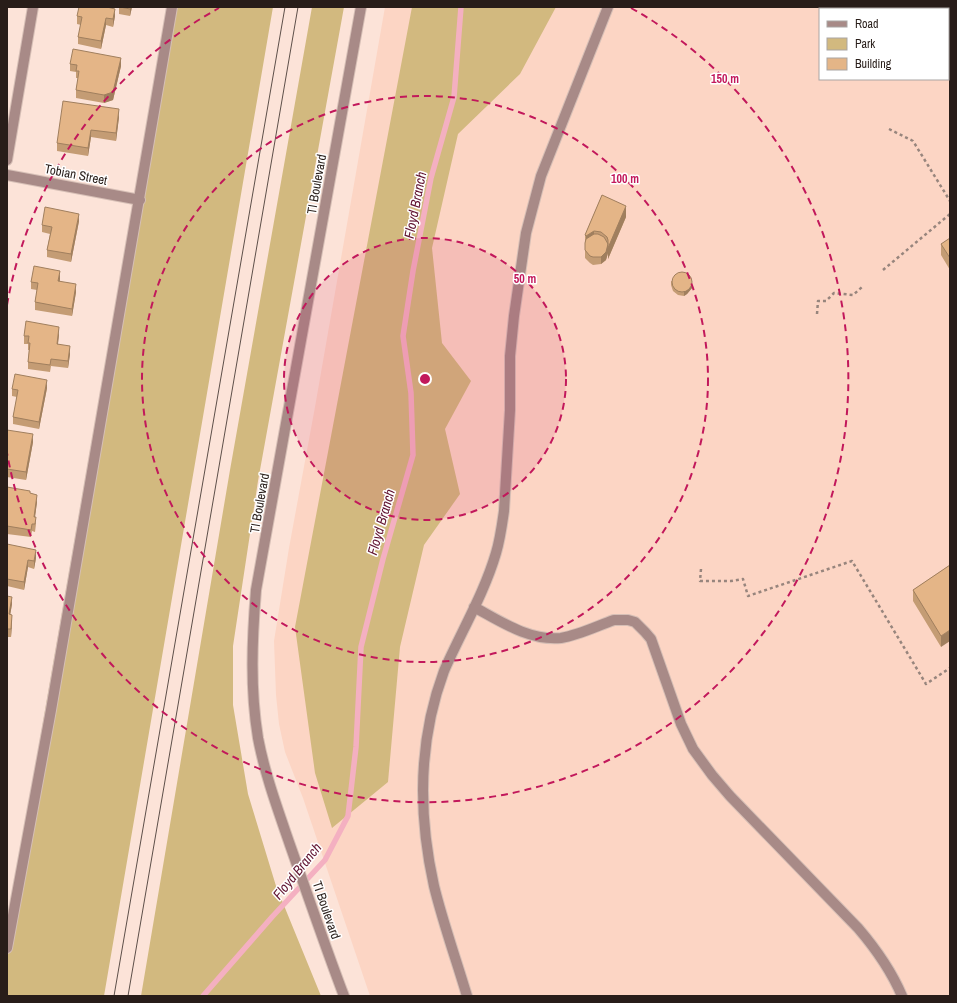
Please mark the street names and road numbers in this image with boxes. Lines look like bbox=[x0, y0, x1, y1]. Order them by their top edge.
street label: TI Boulevard bbox=[303, 153, 330, 215]
street label: Tobian Street bbox=[43, 160, 109, 189]
street label: TI Boulevard bbox=[246, 472, 273, 534]
street label: TI Boulevard bbox=[309, 879, 344, 942]

